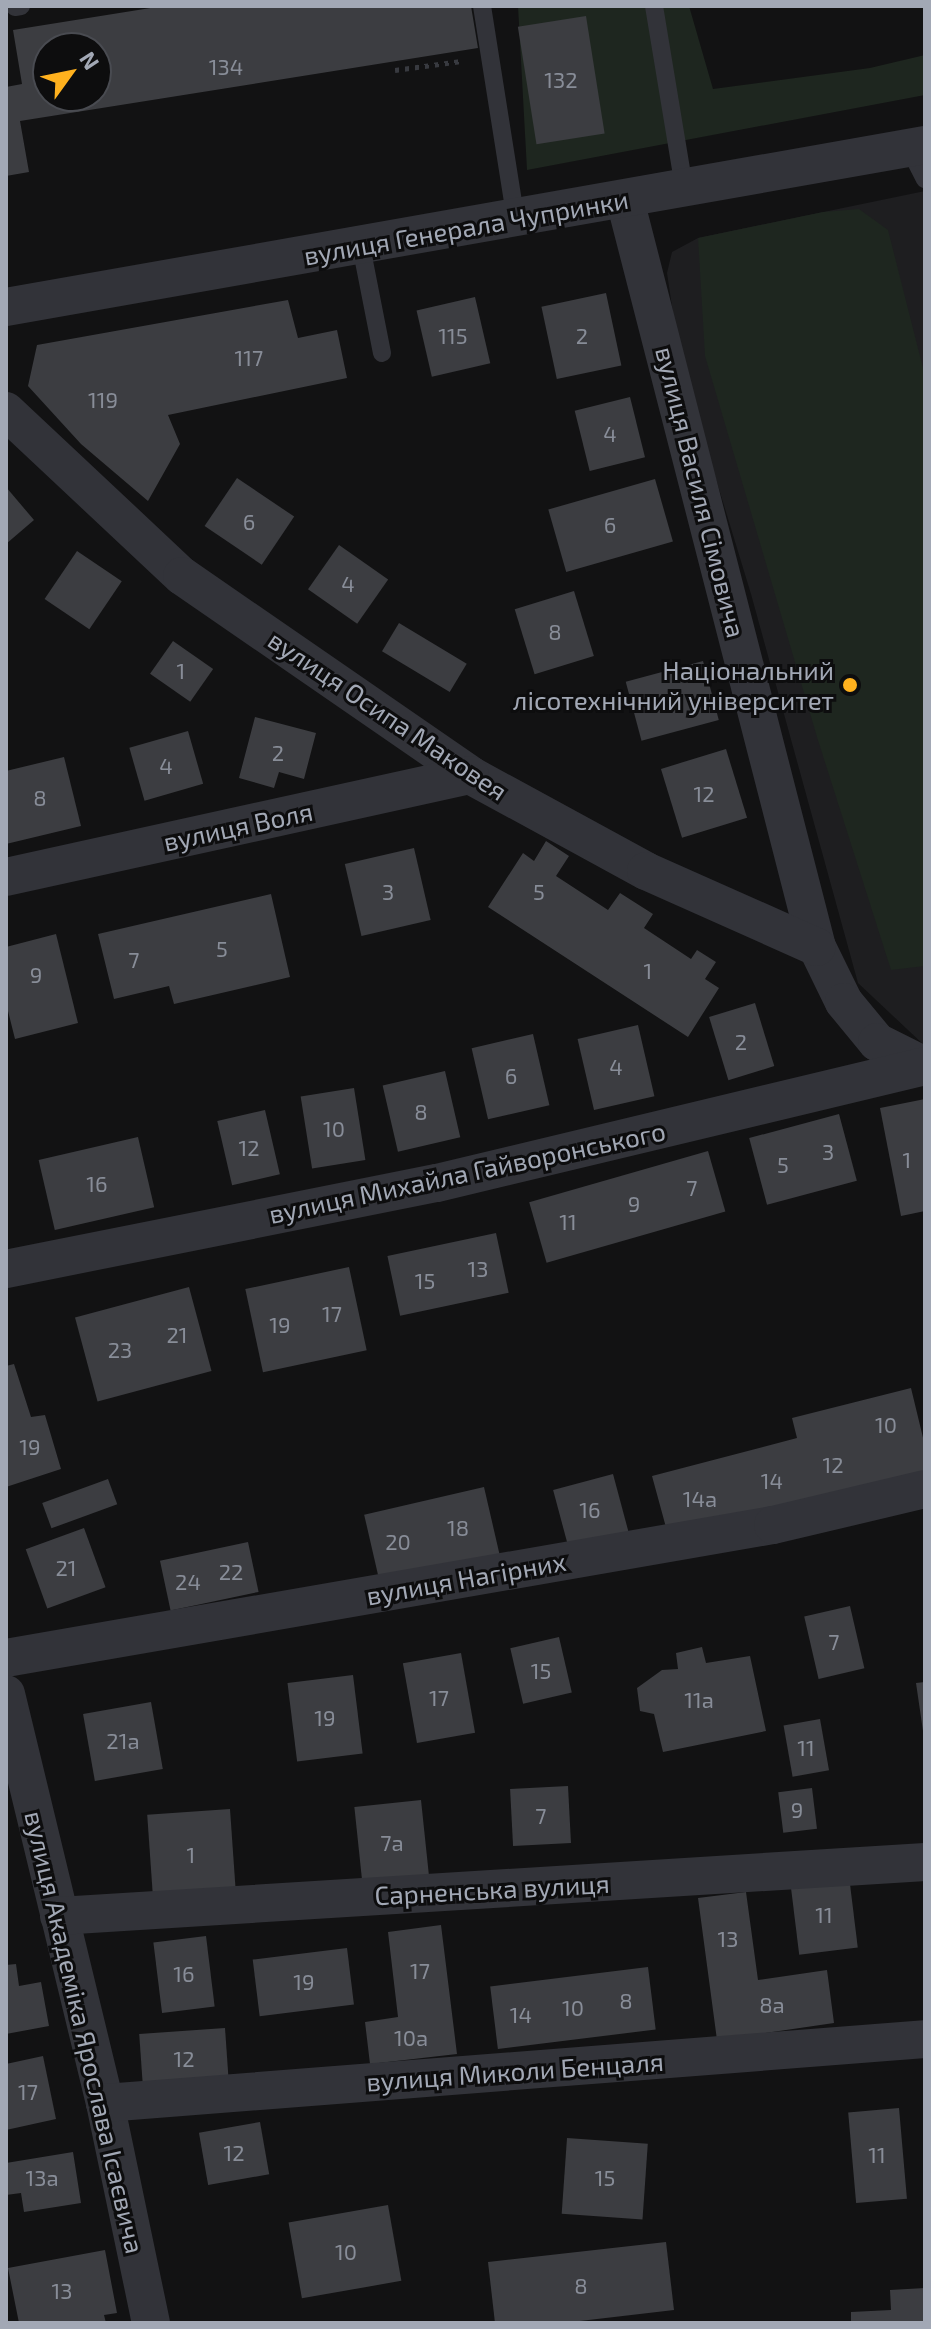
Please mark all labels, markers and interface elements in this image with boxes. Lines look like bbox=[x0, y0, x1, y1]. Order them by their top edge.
north arrow bbox=[32, 32, 112, 112]
text: N bbox=[75, 46, 106, 74]
house number: 134 bbox=[209, 54, 243, 80]
house number: 132 bbox=[544, 67, 578, 93]
street label: вулиця Генерала Чупринки bbox=[301, 183, 631, 271]
house number: 115 bbox=[438, 323, 468, 349]
house number: 2 bbox=[576, 323, 588, 349]
street label: вулиця Василя Сімовича bbox=[650, 343, 752, 641]
house number: 117 bbox=[235, 345, 263, 371]
house number: 119 bbox=[88, 387, 118, 413]
house number: 4 bbox=[603, 421, 617, 447]
house number: 6 bbox=[243, 509, 255, 535]
house number: 6 bbox=[604, 512, 616, 538]
house number: 4 bbox=[341, 571, 355, 597]
house number: 8 bbox=[548, 619, 562, 645]
street label: вулиця Осипа Маковея bbox=[263, 623, 513, 807]
place label: Національний лісотехнічний університет bbox=[513, 654, 834, 716]
house number: 1 bbox=[177, 658, 185, 684]
marker: Національний лісотехнічний університет bbox=[841, 676, 859, 694]
house number: 2 bbox=[272, 740, 284, 766]
house number: 4 bbox=[159, 753, 173, 779]
house number: 12 bbox=[693, 781, 715, 807]
house number: 8 bbox=[33, 785, 47, 811]
street label: вулиця Воля bbox=[160, 795, 316, 857]
house number: 3 bbox=[382, 879, 394, 905]
house number: 5 bbox=[533, 879, 545, 905]
house number: 5 bbox=[216, 936, 228, 962]
house number: 7 bbox=[128, 947, 140, 973]
house number: 1 bbox=[644, 958, 652, 984]
house number: 9 bbox=[30, 962, 42, 988]
house number: 2 bbox=[735, 1029, 747, 1055]
house number: 4 bbox=[609, 1054, 623, 1080]
house number: 6 bbox=[505, 1063, 517, 1089]
house number: 8 bbox=[414, 1099, 428, 1125]
street label: вулиця Михайла Гайворонського bbox=[266, 1115, 668, 1229]
house number: 10 bbox=[323, 1116, 345, 1142]
house number: 12 bbox=[238, 1135, 260, 1161]
house number: 3 bbox=[822, 1139, 834, 1165]
house number: 1 bbox=[903, 1147, 911, 1173]
house number: 5 bbox=[777, 1152, 789, 1178]
house number: 16 bbox=[86, 1171, 108, 1197]
house number: 7 bbox=[686, 1175, 698, 1201]
house number: 9 bbox=[628, 1191, 640, 1217]
house number: 11 bbox=[559, 1209, 577, 1235]
house number: 13 bbox=[468, 1256, 488, 1282]
house number: 15 bbox=[415, 1268, 435, 1294]
house number: 17 bbox=[322, 1301, 342, 1327]
house number: 19 bbox=[269, 1312, 291, 1338]
house number: 21 bbox=[166, 1322, 188, 1348]
house number: 23 bbox=[108, 1337, 132, 1363]
house number: 10 bbox=[875, 1412, 897, 1438]
house number: 19 bbox=[19, 1434, 41, 1460]
house number: 12 bbox=[822, 1452, 844, 1478]
house number: 14 bbox=[761, 1468, 783, 1494]
house number: 14а bbox=[683, 1486, 717, 1512]
house number: 16 bbox=[579, 1497, 601, 1523]
house number: 18 bbox=[447, 1515, 469, 1541]
house number: 20 bbox=[385, 1529, 411, 1555]
street label: вулиця Нагірних bbox=[364, 1545, 568, 1611]
house number: 21 bbox=[55, 1555, 77, 1581]
house number: 22 bbox=[219, 1559, 243, 1585]
house number: 24 bbox=[175, 1569, 201, 1595]
house number: 7 bbox=[828, 1629, 840, 1655]
house number: 15 bbox=[531, 1658, 551, 1684]
house number: 17 bbox=[429, 1685, 449, 1711]
house number: 11а bbox=[684, 1687, 714, 1713]
house number: 19 bbox=[314, 1705, 336, 1731]
house number: 21а bbox=[106, 1728, 140, 1754]
house number: 11 bbox=[797, 1735, 815, 1761]
house number: 9 bbox=[791, 1797, 803, 1823]
house number: 7 bbox=[535, 1803, 547, 1829]
street label: вулиця Академіка Ярослава Ісаєвича bbox=[19, 1808, 151, 2256]
house number: 7а bbox=[380, 1830, 404, 1856]
house number: 1 bbox=[187, 1842, 195, 1868]
street label: Сарненська вулиця bbox=[374, 1867, 610, 1911]
house number: 11 bbox=[815, 1902, 833, 1928]
house number: 13 bbox=[718, 1926, 738, 1952]
house number: 17 bbox=[410, 1958, 430, 1984]
house number: 16 bbox=[173, 1961, 195, 1987]
house number: 19 bbox=[293, 1969, 315, 1995]
house number: 8 bbox=[619, 1988, 633, 2014]
house number: 8а bbox=[759, 1992, 785, 2018]
house number: 10 bbox=[562, 1995, 584, 2021]
house number: 14 bbox=[510, 2002, 532, 2028]
house number: 10а bbox=[394, 2025, 428, 2051]
street label: вулиця Миколи Бенцаля bbox=[365, 2045, 665, 2097]
house number: 12 bbox=[173, 2046, 195, 2072]
house number: 17 bbox=[18, 2079, 38, 2105]
house number: 12 bbox=[223, 2140, 245, 2166]
house number: 11 bbox=[868, 2142, 886, 2168]
house number: 13а bbox=[25, 2165, 59, 2191]
house number: 15 bbox=[595, 2165, 615, 2191]
house number: 10 bbox=[335, 2239, 357, 2265]
house number: 8 bbox=[574, 2273, 588, 2299]
house number: 13 bbox=[52, 2278, 72, 2304]

